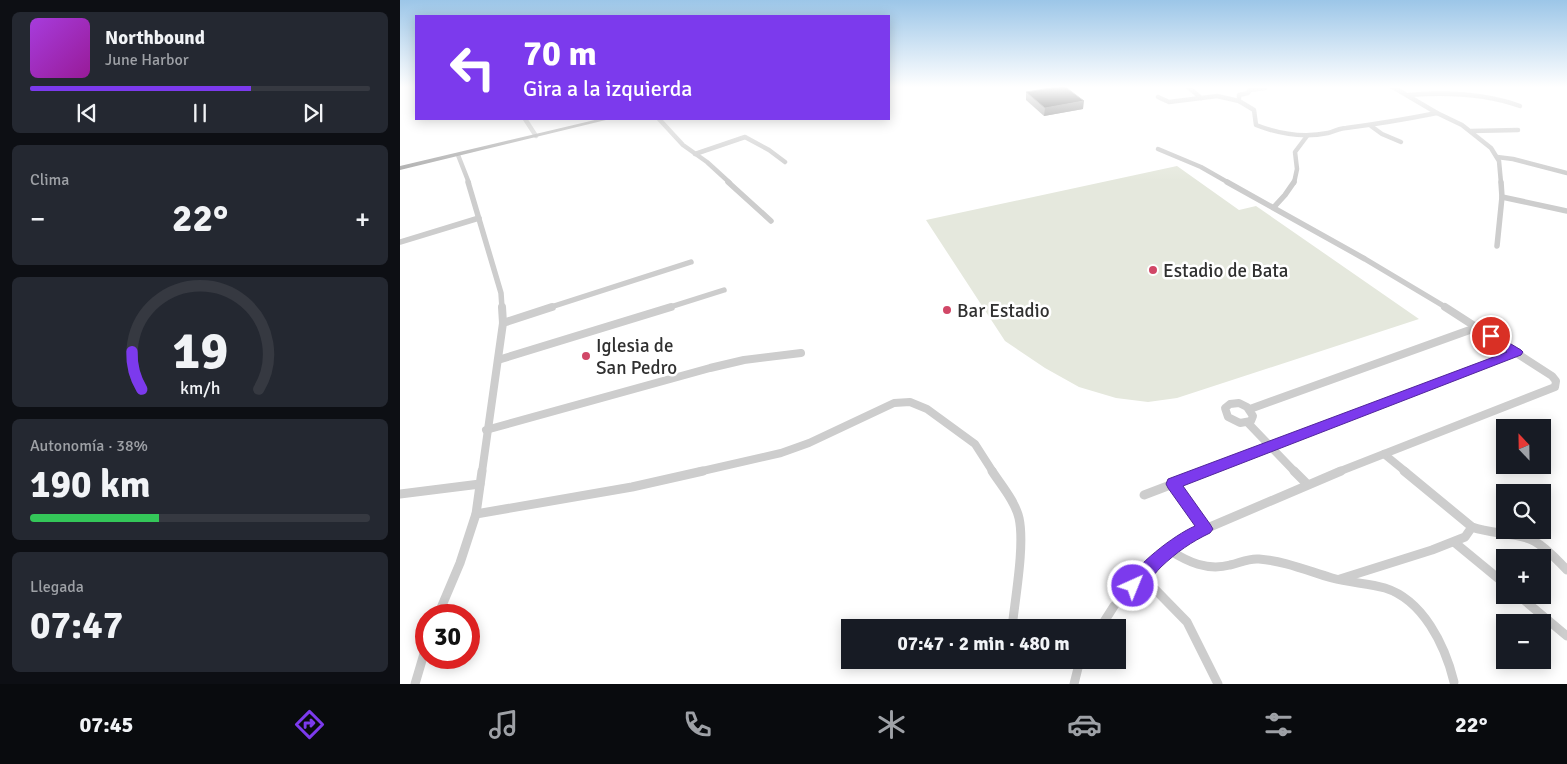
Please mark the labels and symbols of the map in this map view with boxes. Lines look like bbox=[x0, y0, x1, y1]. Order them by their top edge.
place label: Estadio de Bata bbox=[1163, 259, 1288, 283]
marker: Estadio de Bata bbox=[1147, 264, 1159, 276]
place label: Bar Estadio bbox=[957, 299, 1050, 323]
marker: Bar Estadio bbox=[941, 304, 953, 316]
pin bbox=[1470, 315, 1512, 357]
place label: Iglesia de San Pedro bbox=[596, 334, 677, 380]
marker: Iglesia de San Pedro bbox=[580, 350, 592, 362]
north arrow bbox=[1496, 419, 1551, 474]
position arrow bbox=[1106, 559, 1158, 611]
speed limit sign: 30 bbox=[415, 604, 480, 669]

